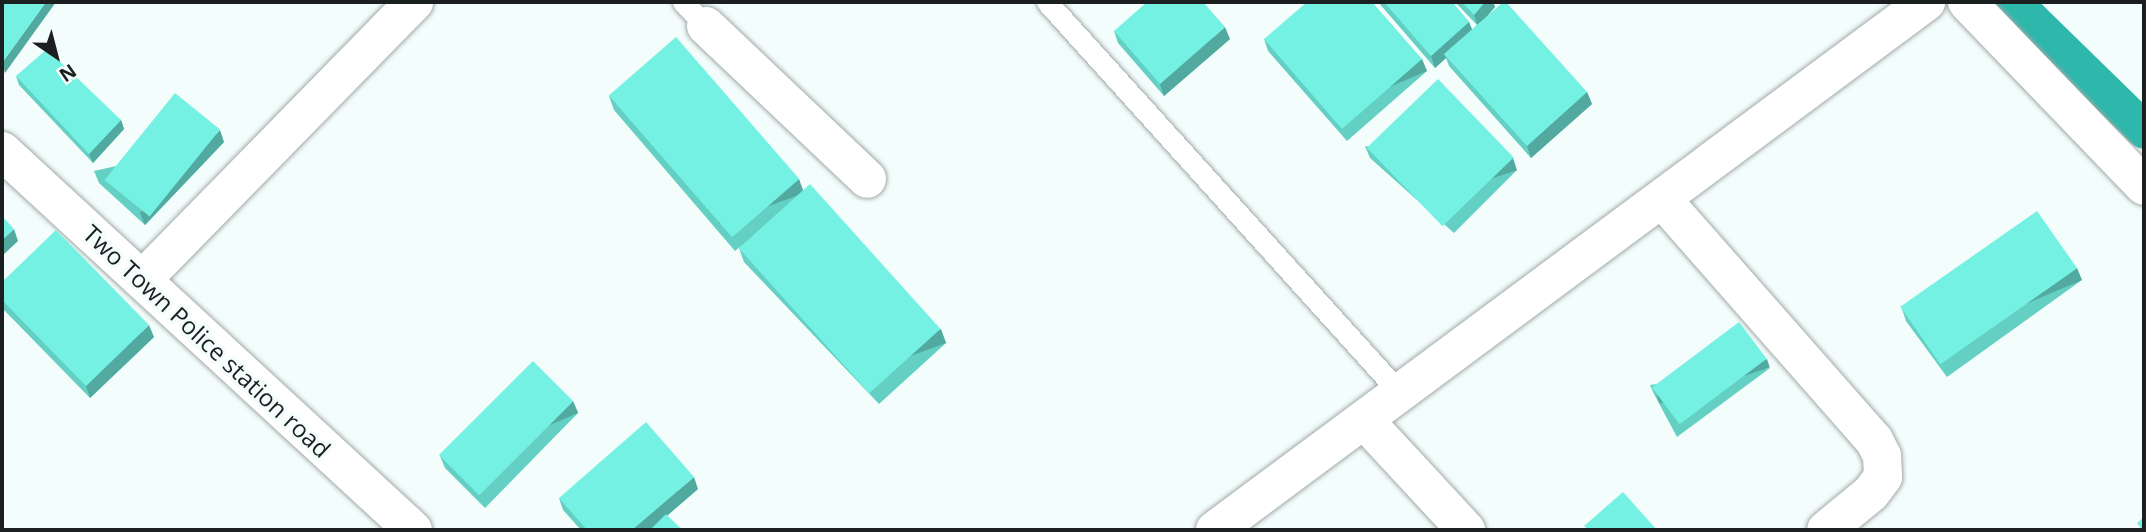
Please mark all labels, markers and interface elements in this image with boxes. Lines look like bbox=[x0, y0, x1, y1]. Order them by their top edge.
north arrow bbox=[21, 21, 91, 91]
text: N bbox=[54, 58, 82, 88]
street label: Two Town Police station road bbox=[77, 219, 337, 463]

